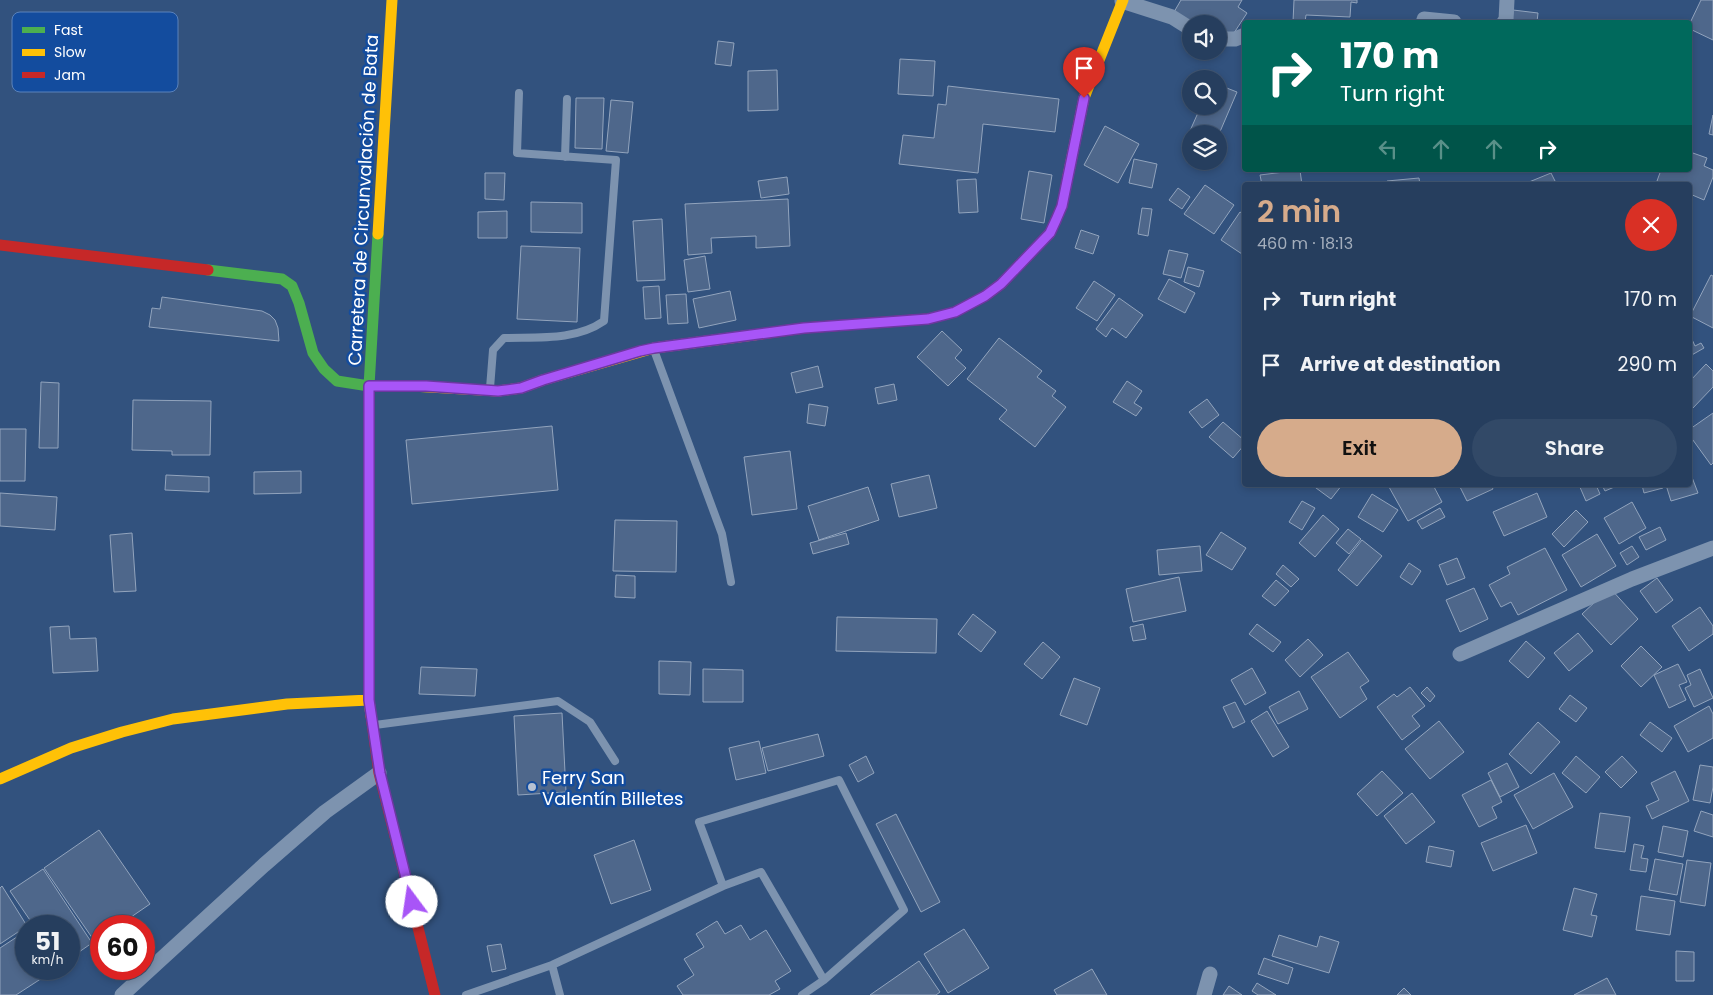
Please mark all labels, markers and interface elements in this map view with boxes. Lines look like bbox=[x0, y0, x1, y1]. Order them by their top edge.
legend bbox=[12, 12, 178, 92]
map controls bbox=[1182, 15, 1227, 170]
button: sound bbox=[1182, 15, 1227, 60]
text: Fast bbox=[54, 20, 83, 40]
text: 170 m bbox=[1340, 31, 1439, 80]
street label: Carretera de Circunvalación de Bata bbox=[342, 34, 384, 366]
icon: right bbox=[1257, 40, 1322, 105]
text: Slow bbox=[54, 42, 87, 62]
pin bbox=[1063, 47, 1105, 98]
icon: arrive bbox=[1070, 54, 1098, 82]
text: Jam bbox=[54, 65, 85, 85]
button: search bbox=[1182, 70, 1227, 115]
text: Turn right bbox=[1340, 78, 1445, 109]
button: layers bbox=[1182, 125, 1227, 170]
icon: left bbox=[1374, 135, 1402, 163]
icon: ahead bbox=[1427, 135, 1455, 163]
icon: ahead bbox=[1480, 135, 1508, 163]
icon: right bbox=[1533, 135, 1561, 163]
text: 2 min bbox=[1257, 190, 1341, 233]
button: close bbox=[1625, 199, 1677, 251]
text: 460 m · 18:13 bbox=[1257, 232, 1353, 255]
icon: right bbox=[1257, 286, 1285, 314]
text: Turn right bbox=[1300, 286, 1396, 313]
text: 170 m bbox=[1624, 286, 1677, 313]
icon: arrive bbox=[1257, 351, 1285, 379]
text: Arrive at destination bbox=[1300, 351, 1501, 378]
text: 290 m bbox=[1618, 351, 1677, 378]
button: Exit bbox=[1257, 419, 1462, 477]
button: Share bbox=[1472, 419, 1677, 477]
place label: Ferry San Valentín Billetes bbox=[542, 765, 683, 811]
marker: Ferry San Valentín Billetes bbox=[526, 781, 538, 793]
position arrow bbox=[385, 875, 437, 927]
speed limit sign: 60 bbox=[90, 915, 155, 980]
text: 51 bbox=[35, 924, 60, 959]
text: km/h bbox=[32, 951, 63, 968]

